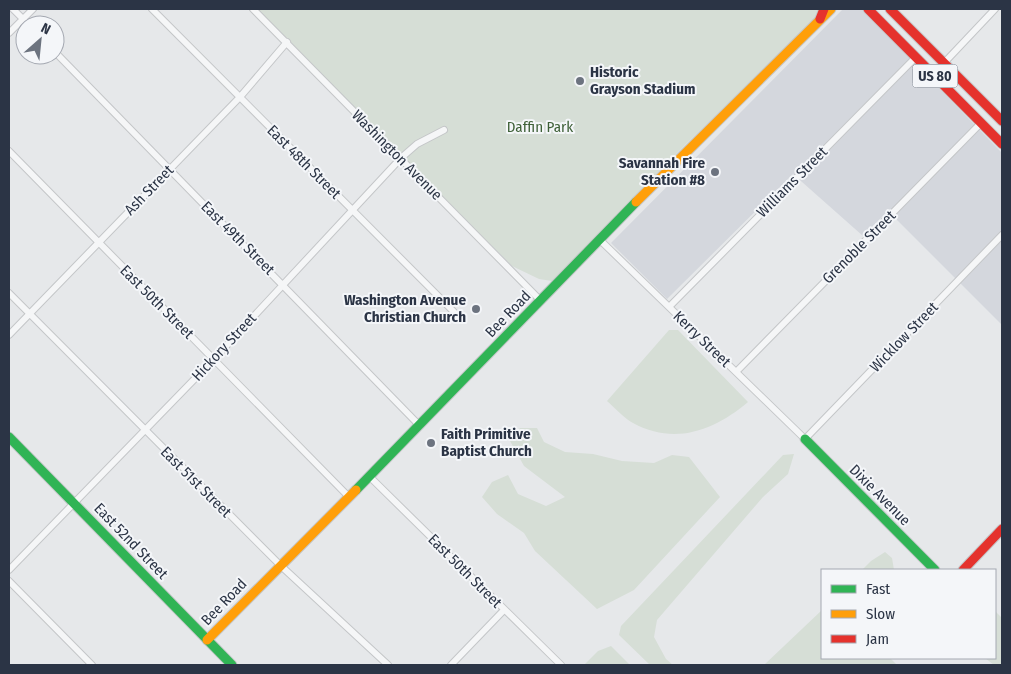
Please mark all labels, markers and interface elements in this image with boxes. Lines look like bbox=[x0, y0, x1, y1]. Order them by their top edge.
north arrow bbox=[15, 15, 65, 65]
text: N bbox=[38, 19, 53, 38]
place label: Historic Grayson Stadium bbox=[590, 63, 695, 98]
road number: US 80 bbox=[912, 64, 958, 88]
marker: Historic Grayson Stadium bbox=[574, 75, 586, 87]
street label: Washington Avenue bbox=[348, 106, 446, 204]
park label: Daffin Park bbox=[507, 118, 573, 136]
street label: East 48th Street bbox=[263, 121, 345, 203]
street label: Williams Street bbox=[753, 143, 831, 221]
place label: Savannah Fire Station #8 bbox=[619, 154, 705, 189]
street label: Ash Street bbox=[121, 161, 177, 219]
marker: Savannah Fire Station #8 bbox=[709, 166, 721, 178]
street label: East 49th Street bbox=[198, 198, 279, 279]
street label: Grenoble Street bbox=[819, 207, 899, 287]
street label: East 50th Street bbox=[116, 261, 198, 343]
street label: Bee Road bbox=[482, 287, 534, 341]
place label: Washington Avenue Christian Church bbox=[344, 291, 466, 326]
street label: Wicklow Street bbox=[866, 298, 942, 376]
marker: Washington Avenue Christian Church bbox=[470, 303, 482, 315]
street label: Kerry Street bbox=[670, 307, 734, 371]
street label: Hickory Street bbox=[188, 309, 260, 385]
place label: Faith Primitive Baptist Church bbox=[441, 425, 532, 460]
marker: Faith Primitive Baptist Church bbox=[425, 437, 437, 449]
street label: East 51st Street bbox=[157, 443, 235, 521]
street label: Dixie Avenue bbox=[846, 461, 914, 529]
street label: East 52nd Street bbox=[90, 499, 172, 583]
street label: East 50th Street bbox=[424, 530, 506, 612]
legend bbox=[821, 569, 996, 659]
street label: Bee Road bbox=[198, 575, 250, 629]
text: Fast bbox=[866, 580, 890, 598]
text: Slow bbox=[866, 605, 895, 623]
text: Jam bbox=[866, 630, 889, 648]

